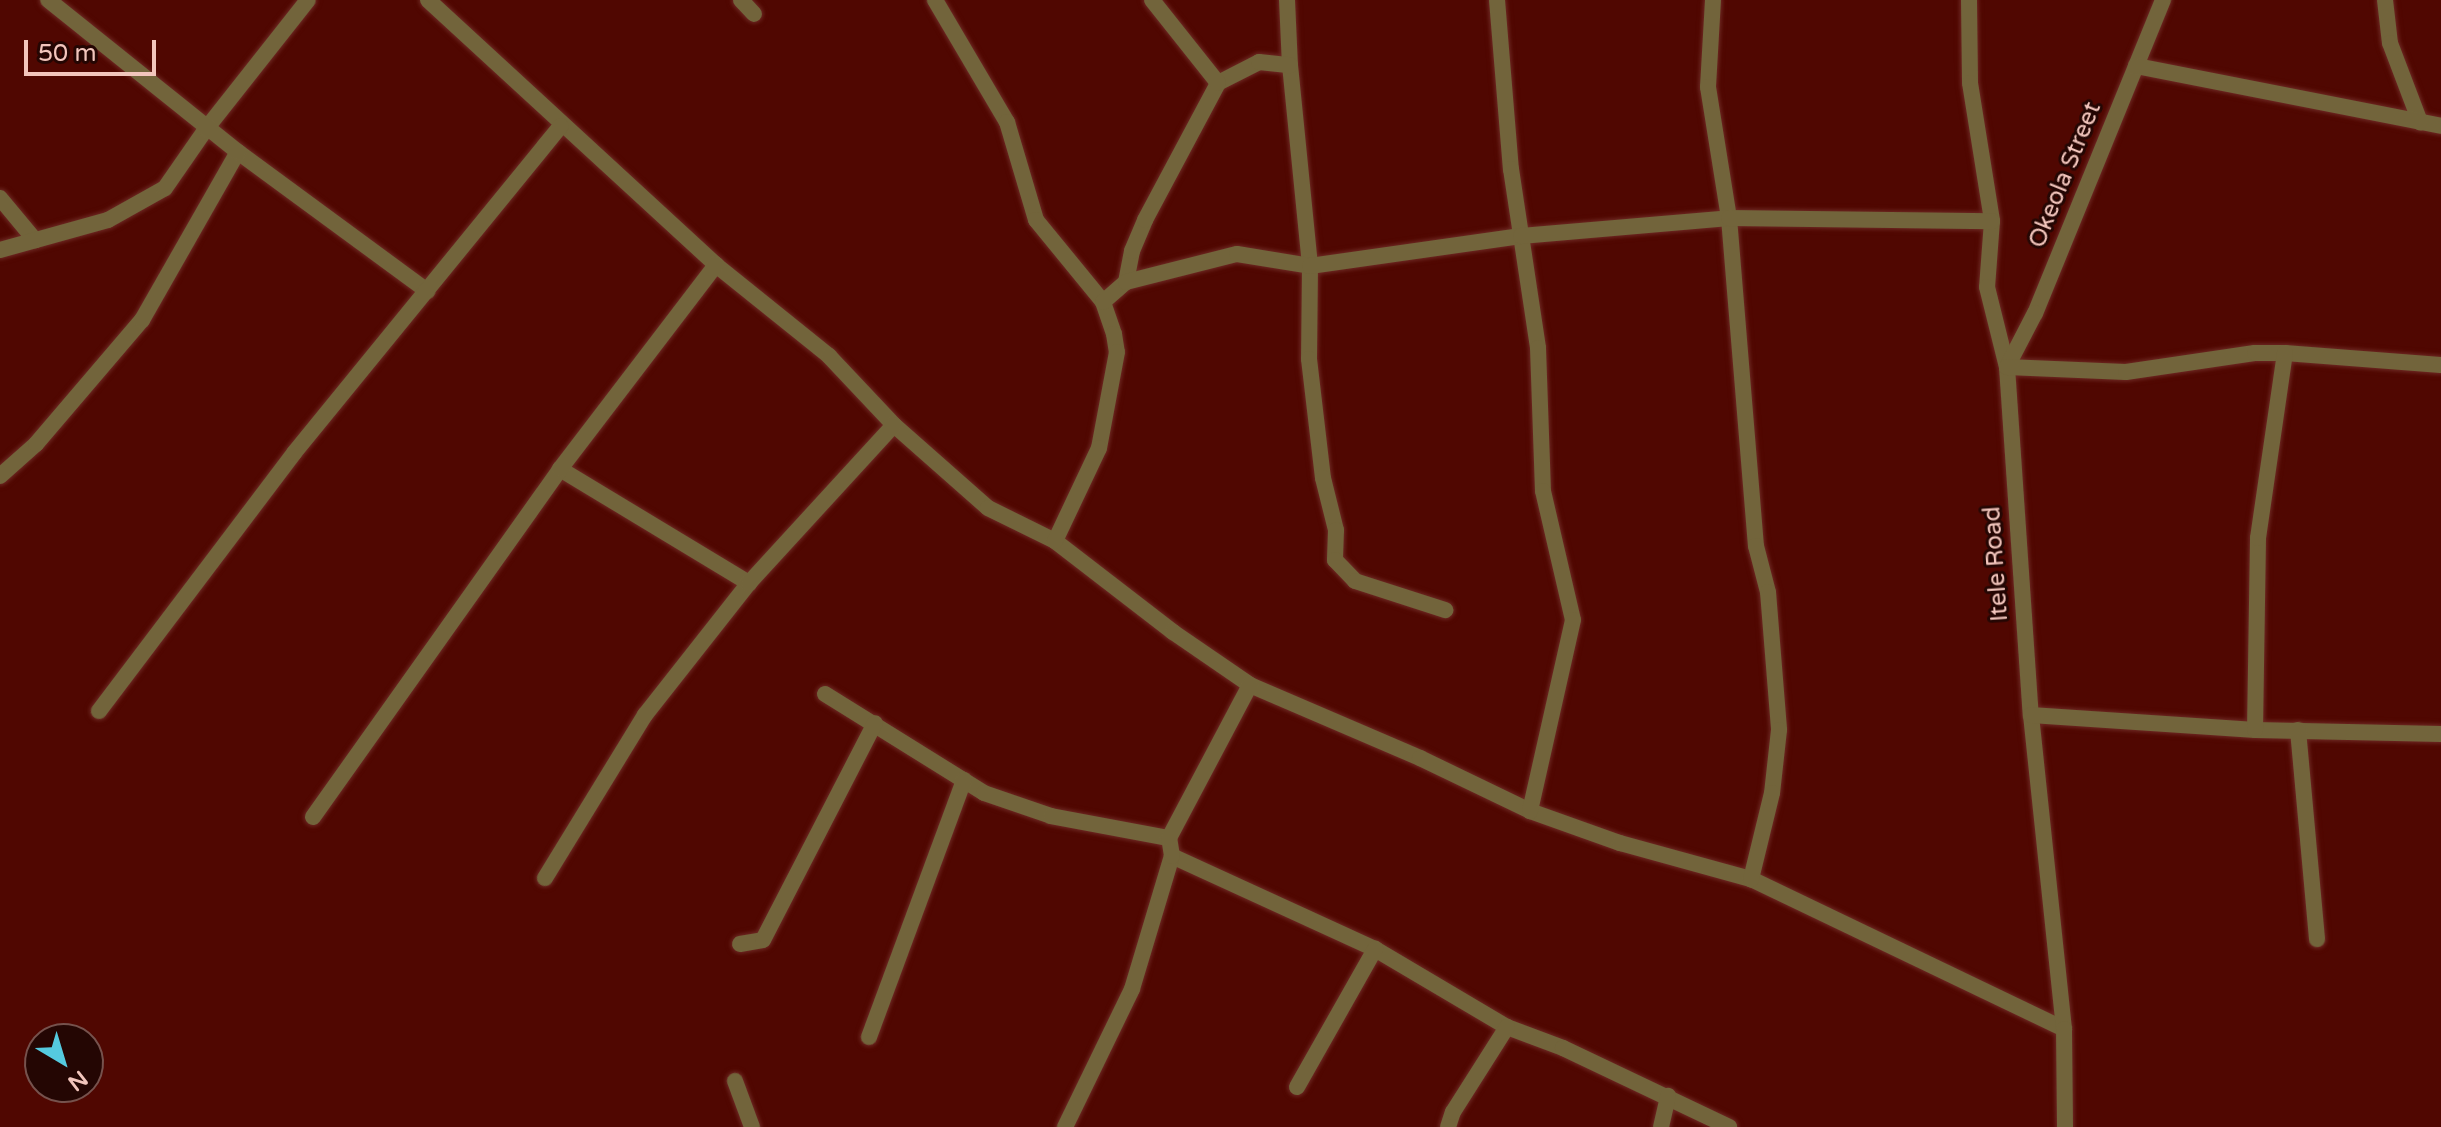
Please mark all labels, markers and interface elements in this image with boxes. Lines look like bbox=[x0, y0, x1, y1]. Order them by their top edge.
scale bar bbox=[28, 24, 160, 74]
text: 50 m bbox=[38, 39, 96, 68]
street label: Okeola Street bbox=[2023, 98, 2107, 252]
street label: Itele Road bbox=[1978, 505, 2014, 623]
north arrow bbox=[24, 1023, 104, 1103]
text: N bbox=[63, 1065, 93, 1096]

